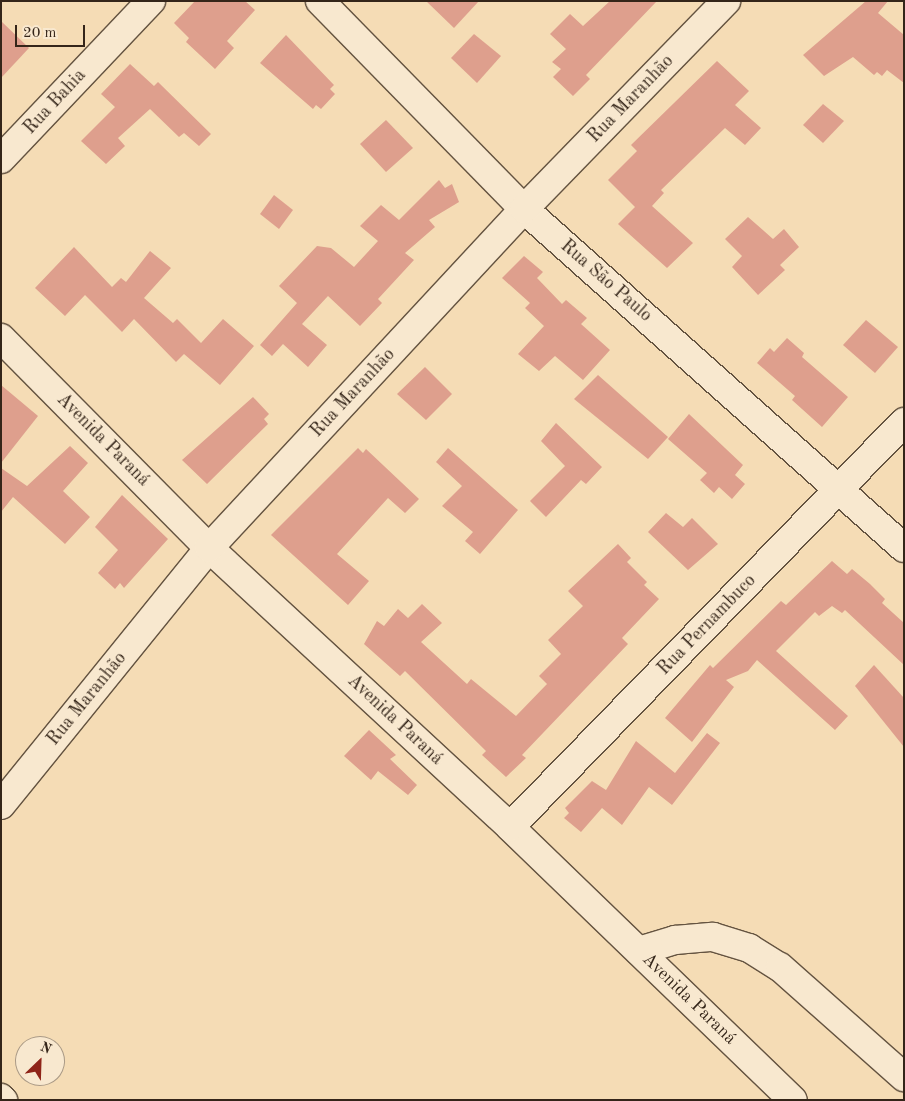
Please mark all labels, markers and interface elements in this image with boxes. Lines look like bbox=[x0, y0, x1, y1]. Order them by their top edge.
scale bar bbox=[18, 15, 88, 47]
text: 20 m bbox=[23, 26, 57, 41]
street label: Rua Maranhão bbox=[584, 50, 678, 148]
street label: Rua Bahia bbox=[19, 65, 91, 139]
street label: Rua São Paulo bbox=[556, 235, 656, 327]
street label: Rua Maranhão bbox=[306, 344, 400, 442]
street label: Avenida Paraná bbox=[52, 389, 154, 491]
street label: Rua Pernambuco bbox=[653, 570, 761, 680]
street label: Rua Maranhão bbox=[43, 648, 131, 750]
street label: Avenida Paraná bbox=[343, 670, 447, 770]
street label: Avenida Paraná bbox=[637, 949, 741, 1049]
north arrow bbox=[15, 1036, 65, 1086]
text: N bbox=[38, 1040, 53, 1057]

